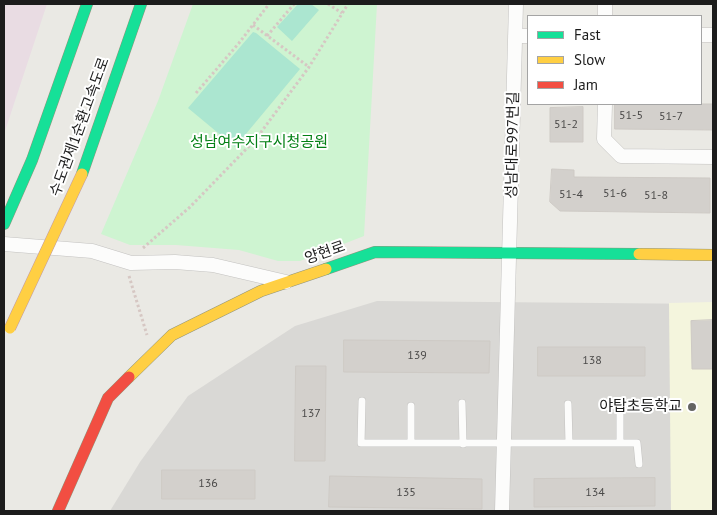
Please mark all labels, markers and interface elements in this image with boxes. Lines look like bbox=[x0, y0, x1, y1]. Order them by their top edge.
legend bbox=[527, 15, 702, 105]
text: Fast bbox=[574, 25, 601, 44]
text: Slow bbox=[574, 50, 605, 69]
street label: 수도권제1순환고속도로 bbox=[47, 55, 113, 199]
text: Jam bbox=[574, 75, 598, 94]
street label: 성남대로997번길 bbox=[503, 91, 523, 199]
house number: 51-5 bbox=[619, 109, 643, 123]
house number: 51-7 bbox=[659, 110, 683, 124]
house number: 51-2 bbox=[554, 118, 578, 132]
park label: 성남여수지구시청공원 bbox=[190, 134, 328, 152]
house number: 51-6 bbox=[603, 187, 627, 201]
house number: 51-4 bbox=[559, 188, 583, 202]
house number: 51-8 bbox=[644, 189, 668, 203]
street label: 양현로 bbox=[302, 238, 348, 268]
house number: 139 bbox=[407, 349, 427, 363]
house number: 138 bbox=[582, 354, 602, 368]
place label: 야탑초등학교 bbox=[599, 398, 682, 416]
marker: 야탑초등학교 bbox=[686, 401, 698, 413]
house number: 137 bbox=[301, 407, 321, 421]
house number: 136 bbox=[198, 477, 218, 491]
house number: 135 bbox=[396, 486, 416, 500]
house number: 134 bbox=[585, 486, 605, 500]

